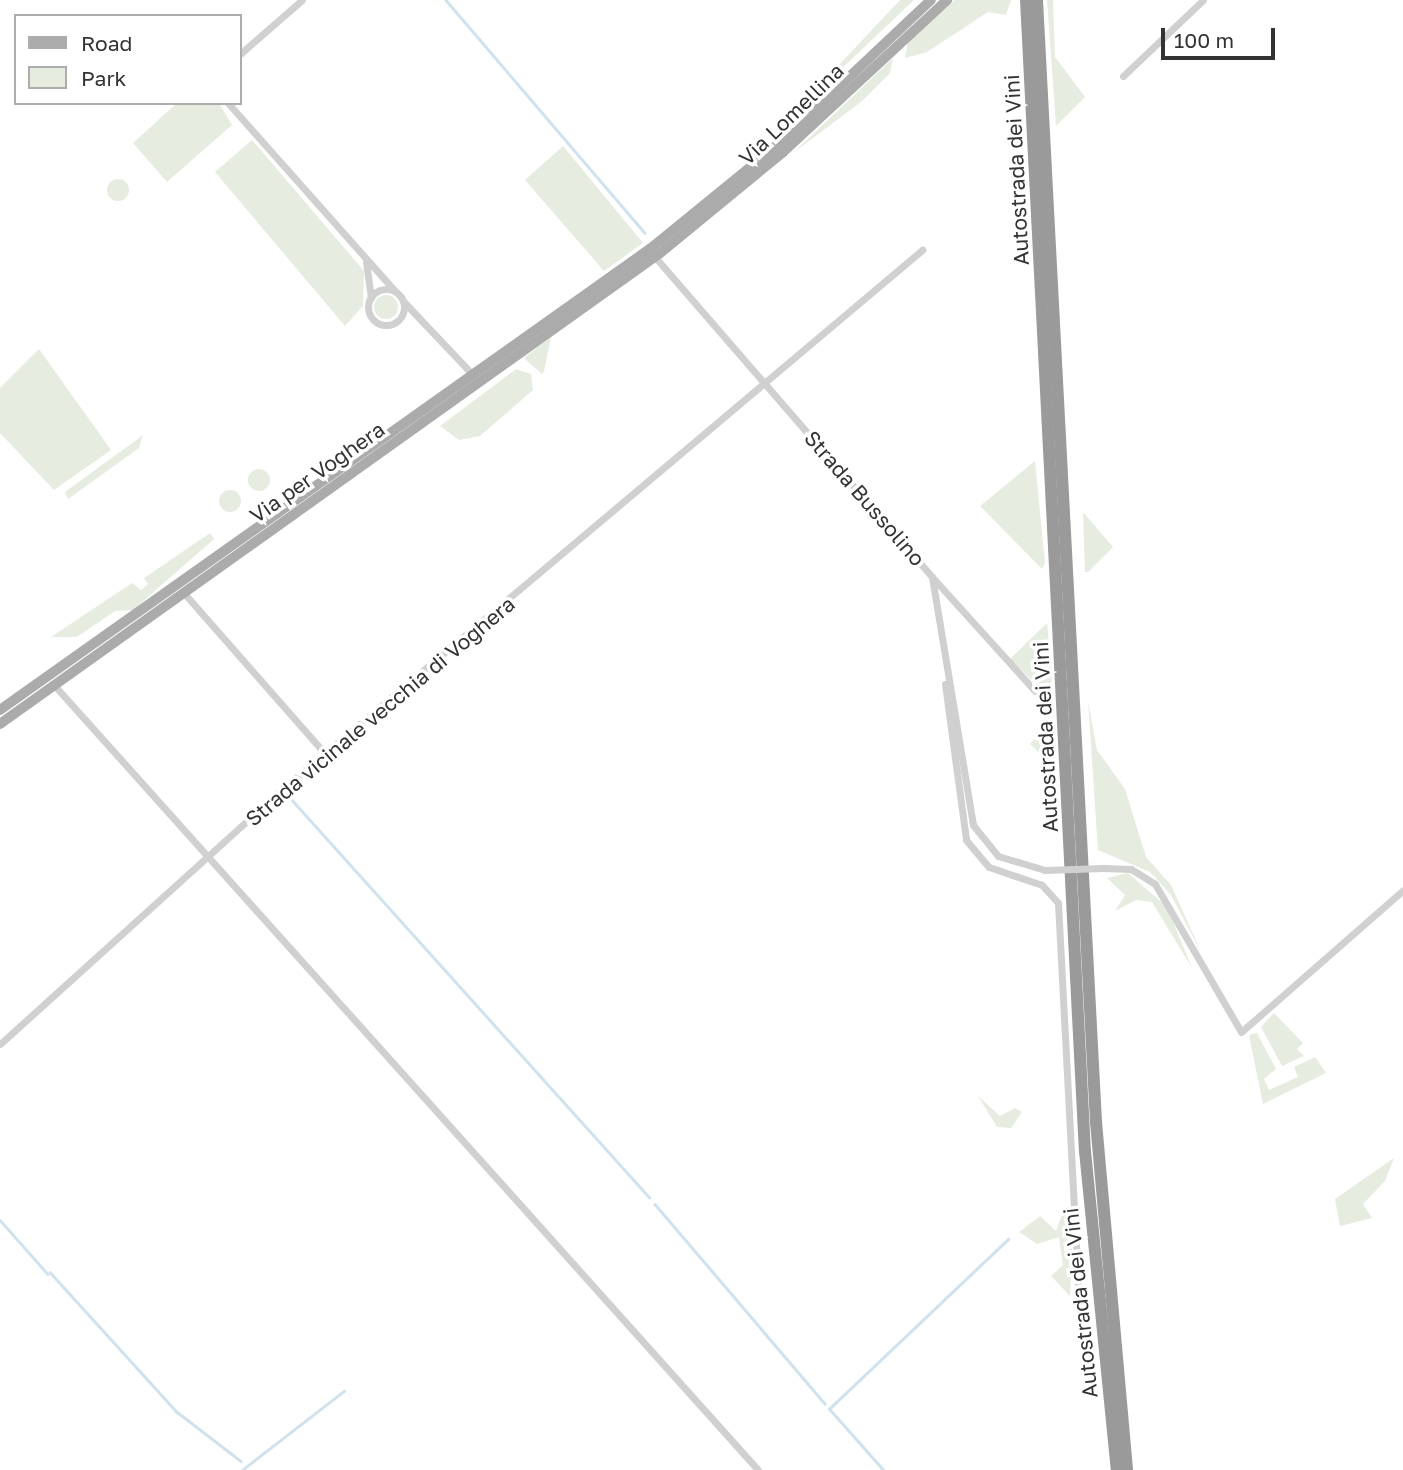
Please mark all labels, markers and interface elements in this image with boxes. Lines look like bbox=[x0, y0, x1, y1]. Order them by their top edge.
legend bbox=[14, 14, 242, 105]
scale bar bbox=[1165, 14, 1279, 58]
text: 100 m bbox=[1174, 27, 1234, 53]
text: Road bbox=[81, 30, 132, 56]
street label: Via Lomellina bbox=[733, 58, 849, 170]
text: Park bbox=[81, 65, 126, 91]
street label: Autostrada dei Vini bbox=[998, 74, 1034, 266]
street label: Via per Voghera bbox=[245, 416, 389, 528]
street label: Strada Bussolino bbox=[799, 425, 931, 571]
street label: Strada vicinale vecchia di Voghera bbox=[240, 591, 520, 831]
street label: Autostrada dei Vini bbox=[1027, 641, 1063, 833]
street label: Autostrada dei Vini bbox=[1057, 1207, 1103, 1399]

